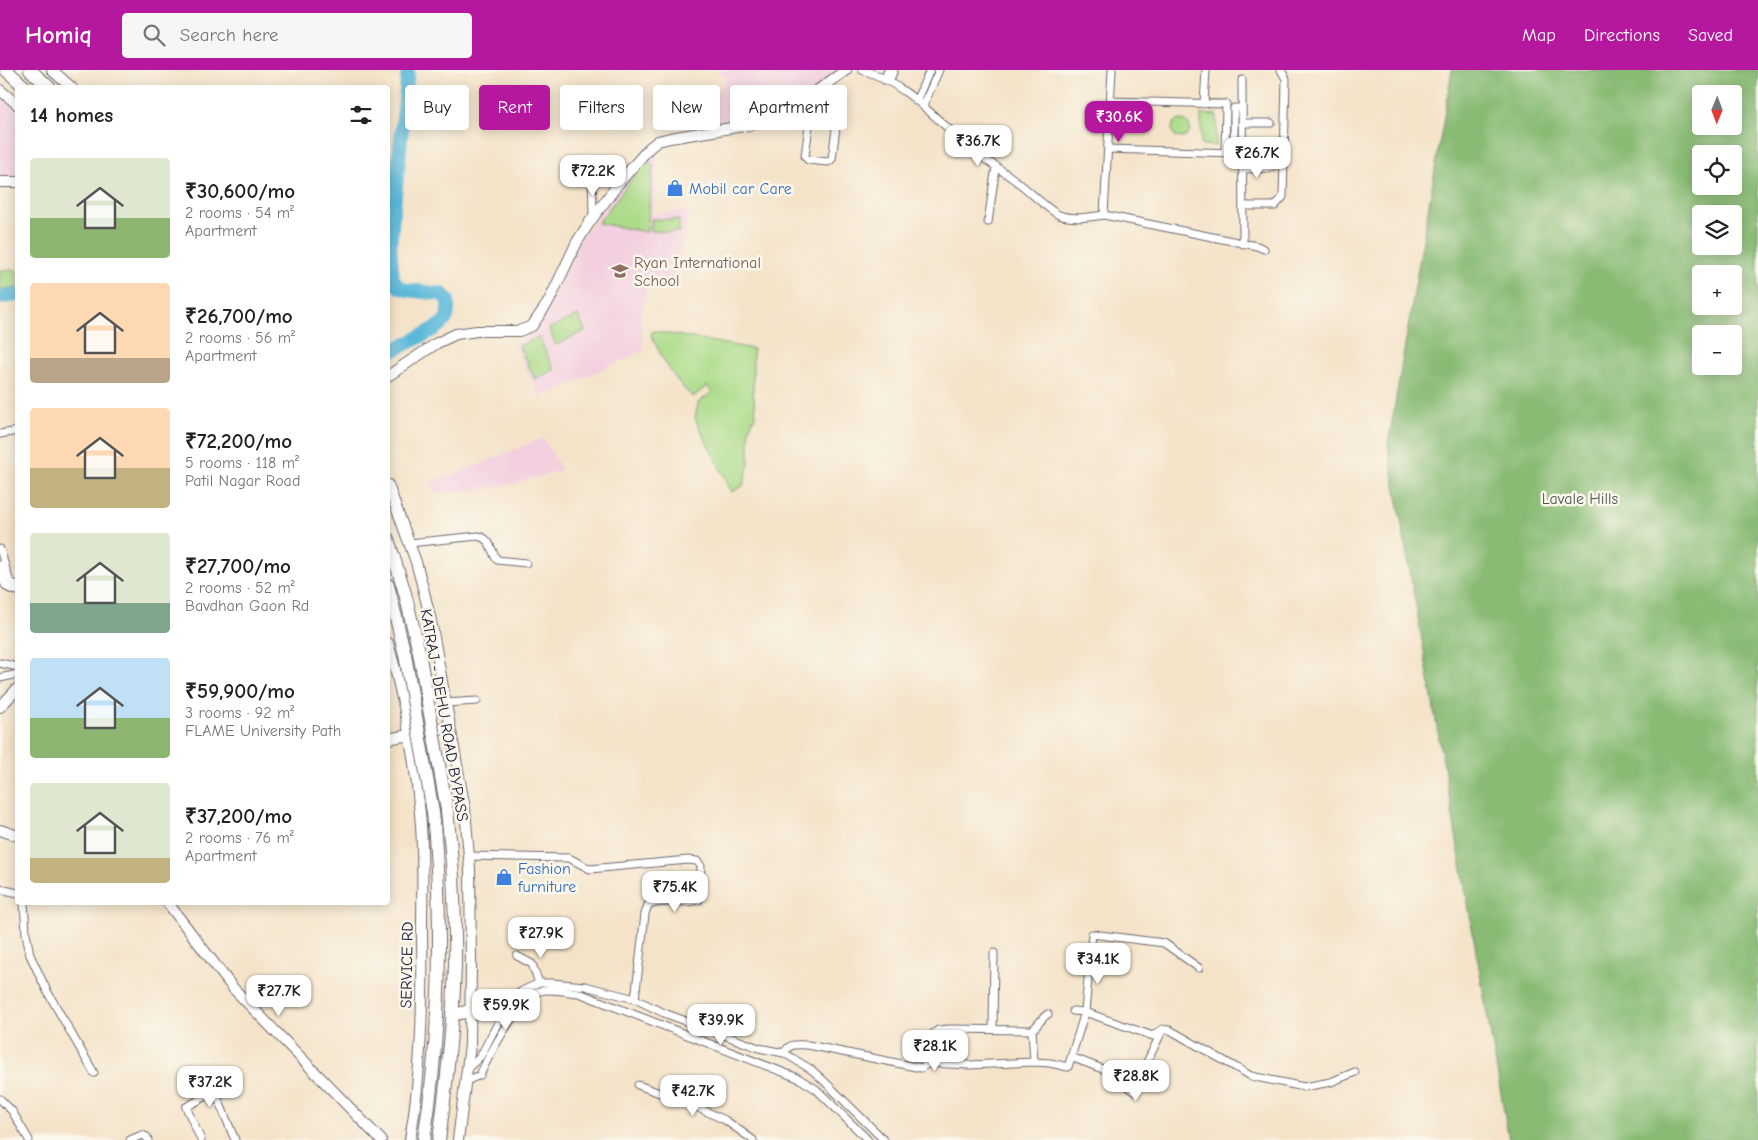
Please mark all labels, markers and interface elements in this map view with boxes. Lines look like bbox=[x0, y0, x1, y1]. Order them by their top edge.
search box bbox=[122, 13, 472, 58]
text: Homiq bbox=[25, 21, 92, 49]
icon: search bbox=[140, 21, 168, 49]
text: Search here bbox=[180, 24, 279, 46]
text: Map bbox=[1522, 25, 1556, 46]
text: Directions bbox=[1584, 25, 1660, 46]
text: Saved bbox=[1688, 25, 1733, 46]
chip: Buy bbox=[405, 85, 469, 130]
chip: Rent bbox=[479, 85, 550, 130]
chip: Filters bbox=[560, 85, 643, 130]
chip: New bbox=[653, 85, 720, 130]
chip: Apartment bbox=[730, 85, 847, 130]
north arrow bbox=[1692, 85, 1742, 135]
map controls bbox=[1692, 85, 1742, 375]
pin: ₹30.6K bbox=[1078, 100, 1160, 143]
icon: filters bbox=[347, 101, 375, 129]
text: 14 homes bbox=[30, 103, 113, 127]
text: ₹30.6K bbox=[1096, 108, 1142, 126]
pin: ₹36.7K bbox=[937, 124, 1019, 167]
text: ₹36.7K bbox=[956, 132, 1000, 150]
pin: ₹26.7K bbox=[1216, 136, 1298, 179]
text: ₹26.7K bbox=[1235, 144, 1279, 162]
button: locate bbox=[1692, 145, 1742, 195]
pin: ₹72.2K bbox=[552, 154, 634, 197]
text: ₹72.2K bbox=[571, 162, 615, 180]
icon: home bbox=[70, 178, 130, 238]
shop icon: Mobil car Care bbox=[665, 178, 685, 198]
text: ₹30,600/mo bbox=[185, 179, 295, 203]
place label: Mobil car Care bbox=[689, 180, 792, 198]
text: 2 rooms · 54 m² bbox=[185, 204, 294, 222]
button: layers bbox=[1692, 205, 1742, 255]
text: Apartment bbox=[185, 222, 257, 240]
place label: Ryan International School bbox=[634, 254, 761, 290]
school or university icon: Ryan International School bbox=[610, 261, 630, 281]
button: + bbox=[1692, 265, 1742, 315]
icon: home bbox=[70, 303, 130, 363]
text: ₹26,700/mo bbox=[185, 304, 293, 328]
button: − bbox=[1692, 325, 1742, 375]
text: 2 rooms · 56 m² bbox=[185, 329, 295, 347]
text: Apartment bbox=[185, 347, 257, 365]
icon: home bbox=[70, 428, 130, 488]
text: ₹72,200/mo bbox=[185, 429, 292, 453]
text: 5 rooms · 118 m² bbox=[185, 454, 299, 472]
text: Patil Nagar Road bbox=[185, 472, 300, 490]
park label: Lavale Hills bbox=[1542, 490, 1619, 508]
icon: home bbox=[70, 553, 130, 613]
text: ₹27,700/mo bbox=[185, 554, 291, 578]
text: 2 rooms · 52 m² bbox=[185, 579, 295, 597]
text: Bavdhan Gaon Rd bbox=[185, 597, 309, 615]
street label: KATRAJ - DEHU ROAD BYPASS bbox=[416, 607, 472, 823]
icon: home bbox=[70, 678, 130, 738]
text: ₹59,900/mo bbox=[185, 679, 295, 703]
text: 3 rooms · 92 m² bbox=[185, 704, 294, 722]
text: FLAME University Path bbox=[185, 722, 341, 740]
icon: home bbox=[70, 803, 130, 863]
text: ₹37,200/mo bbox=[185, 804, 292, 828]
text: 2 rooms · 76 m² bbox=[185, 829, 294, 847]
text: Apartment bbox=[185, 847, 257, 865]
place label: Fashion furniture bbox=[517, 860, 576, 896]
shop icon: Fashion furniture bbox=[494, 867, 514, 887]
pin: ₹75.4K bbox=[634, 870, 716, 913]
text: ₹75.4K bbox=[653, 878, 697, 896]
pin: ₹27.9K bbox=[500, 916, 582, 959]
street label: SERVICE RD bbox=[397, 921, 417, 1009]
text: ₹27.9K bbox=[519, 924, 563, 942]
pin: ₹34.1K bbox=[1057, 942, 1139, 985]
text: ₹34.1K bbox=[1077, 950, 1119, 968]
pin: ₹27.7K bbox=[238, 974, 320, 1017]
text: ₹27.7K bbox=[257, 982, 301, 1000]
pin: ₹59.9K bbox=[465, 988, 547, 1031]
text: ₹59.9K bbox=[483, 996, 529, 1014]
pin: ₹39.9K bbox=[680, 1004, 762, 1046]
text: ₹39.9K bbox=[698, 1011, 744, 1029]
pin: ₹28.1K bbox=[894, 1030, 976, 1072]
text: ₹28.1K bbox=[913, 1037, 957, 1055]
pin: ₹28.8K bbox=[1095, 1060, 1177, 1102]
pin: ₹37.2K bbox=[169, 1066, 251, 1108]
text: ₹28.8K bbox=[1113, 1067, 1159, 1085]
text: ₹37.2K bbox=[188, 1073, 232, 1091]
pin: ₹42.7K bbox=[652, 1074, 734, 1117]
text: ₹42.7K bbox=[671, 1082, 715, 1100]

